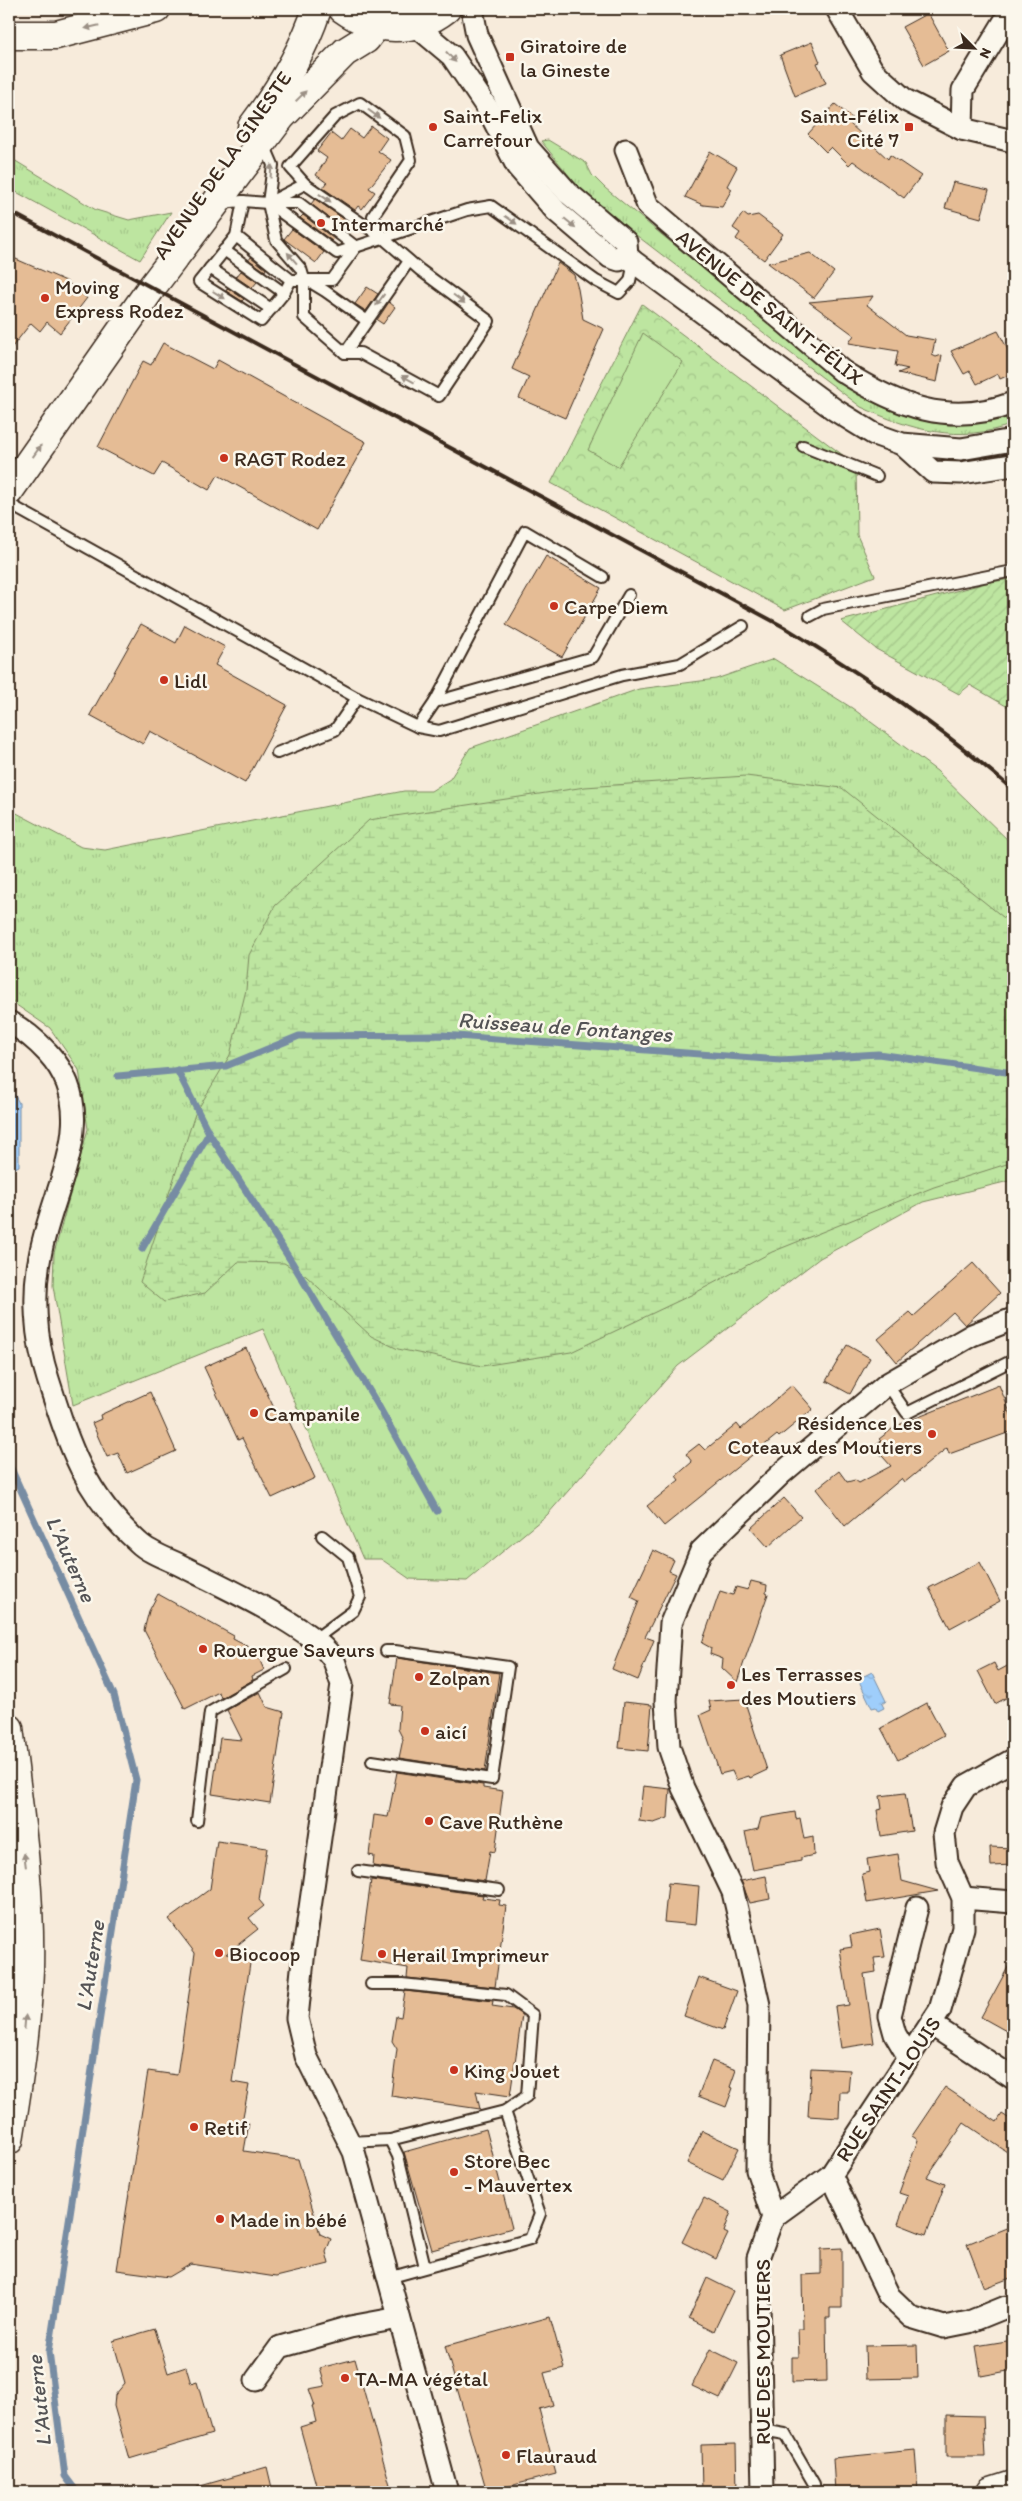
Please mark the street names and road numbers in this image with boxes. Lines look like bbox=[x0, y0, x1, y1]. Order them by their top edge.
street label: AVENUE DE LA GINESTE bbox=[148, 66, 296, 264]
street label: AVENUE DE SAINT-FÉLIX bbox=[671, 224, 869, 390]
street label: RUE SAINT-LOUIS bbox=[830, 2012, 946, 2166]
street label: RUE DES MOUTIERS bbox=[750, 2259, 775, 2445]

